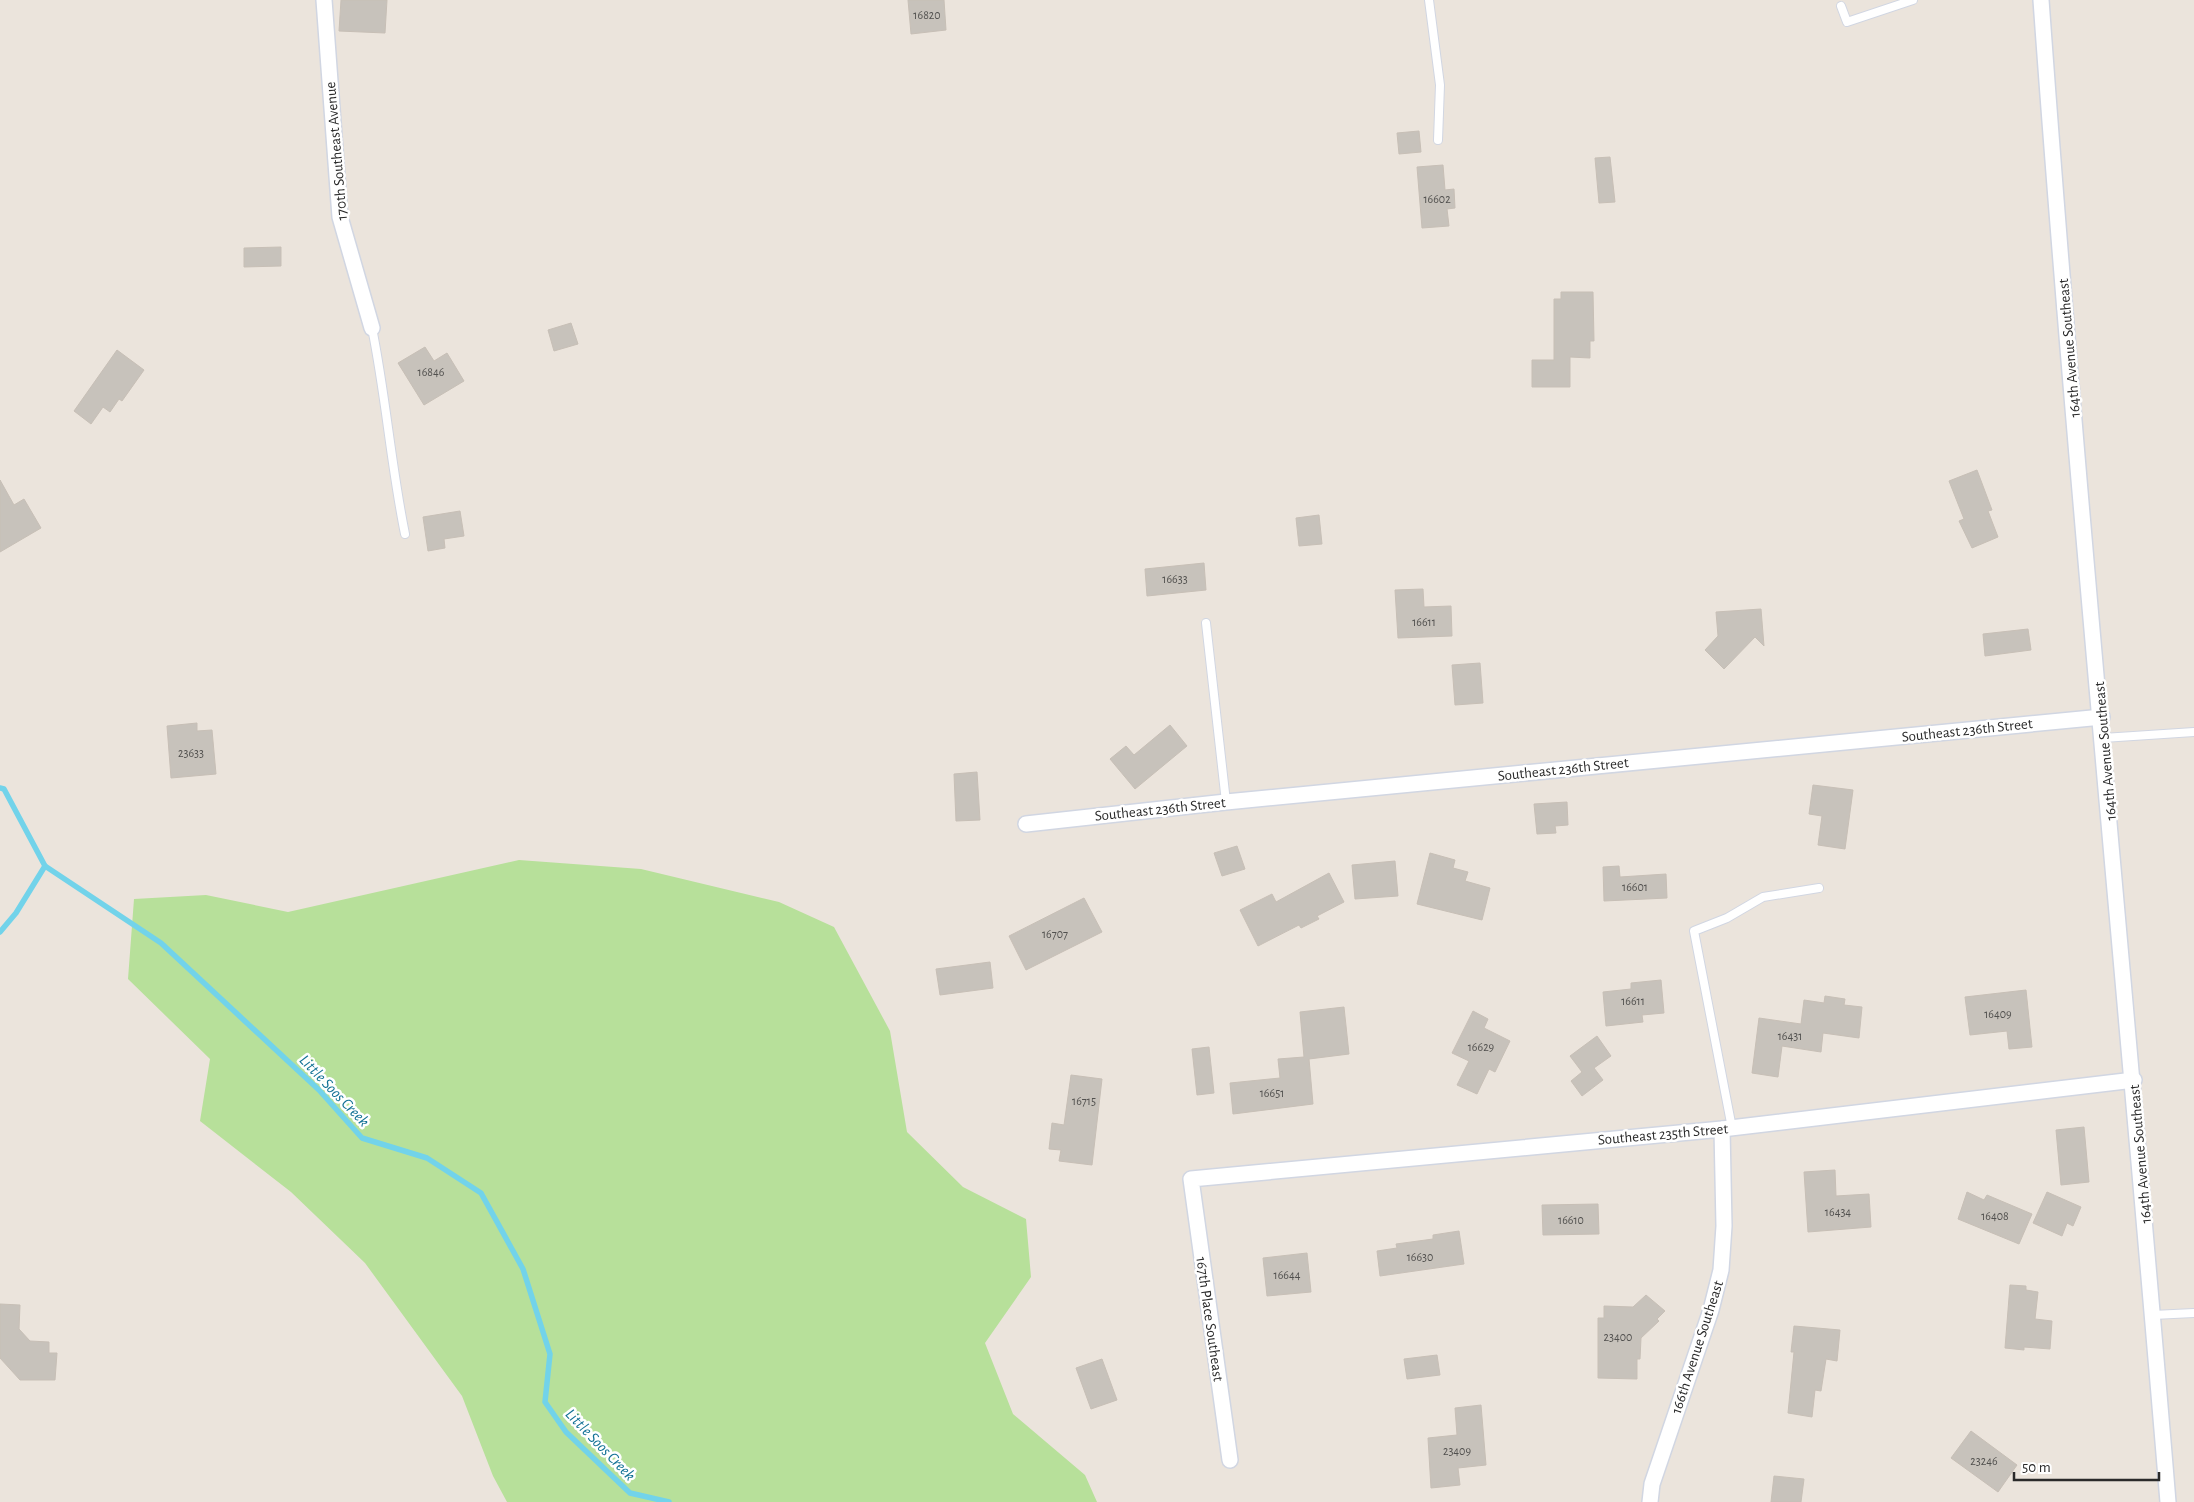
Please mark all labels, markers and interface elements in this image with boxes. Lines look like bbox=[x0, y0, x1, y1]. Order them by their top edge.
house number: 16820 bbox=[913, 9, 941, 21]
street label: 170th Southeast Avenue bbox=[323, 81, 350, 221]
house number: 16602 bbox=[1423, 193, 1451, 205]
street label: 164th Avenue Southeast bbox=[2056, 278, 2083, 418]
house number: 16846 bbox=[418, 366, 445, 378]
house number: 16633 bbox=[1162, 573, 1188, 585]
house number: 16611 bbox=[1412, 616, 1436, 628]
street label: 164th Avenue Southeast bbox=[2092, 681, 2119, 821]
street label: Southeast 236th Street bbox=[1901, 716, 2033, 745]
house number: 23633 bbox=[178, 747, 204, 759]
street label: Southeast 236th Street bbox=[1497, 755, 1629, 784]
street label: Southeast 236th Street bbox=[1094, 795, 1226, 824]
house number: 16601 bbox=[1622, 881, 1648, 893]
house number: 16707 bbox=[1042, 928, 1068, 940]
house number: 16611 bbox=[1621, 995, 1645, 1007]
house number: 16409 bbox=[1984, 1008, 2012, 1020]
house number: 16431 bbox=[1778, 1030, 1802, 1042]
house number: 16629 bbox=[1468, 1041, 1495, 1053]
water label: Little Soos Creek bbox=[296, 1052, 372, 1130]
street label: 164th Avenue Southeast bbox=[2127, 1084, 2154, 1224]
house number: 16651 bbox=[1260, 1087, 1284, 1099]
house number: 16715 bbox=[1072, 1095, 1096, 1107]
street label: Southeast 235th Street bbox=[1597, 1121, 1729, 1148]
house number: 16434 bbox=[1825, 1206, 1851, 1218]
house number: 16408 bbox=[1981, 1210, 2009, 1222]
house number: 16610 bbox=[1558, 1214, 1584, 1226]
house number: 16630 bbox=[1407, 1251, 1433, 1263]
street label: 167th Place Southeast bbox=[1193, 1256, 1226, 1383]
house number: 16644 bbox=[1274, 1269, 1301, 1281]
street label: 166th Avenue Southeast bbox=[1669, 1279, 1726, 1416]
house number: 23400 bbox=[1604, 1331, 1632, 1343]
water label: Little Soos Creek bbox=[562, 1406, 638, 1484]
house number: 23409 bbox=[1443, 1445, 1471, 1457]
scale bar bbox=[2014, 1450, 2159, 1482]
house number: 23246 bbox=[1970, 1455, 1998, 1467]
text: 50 m bbox=[2022, 1460, 2051, 1475]

